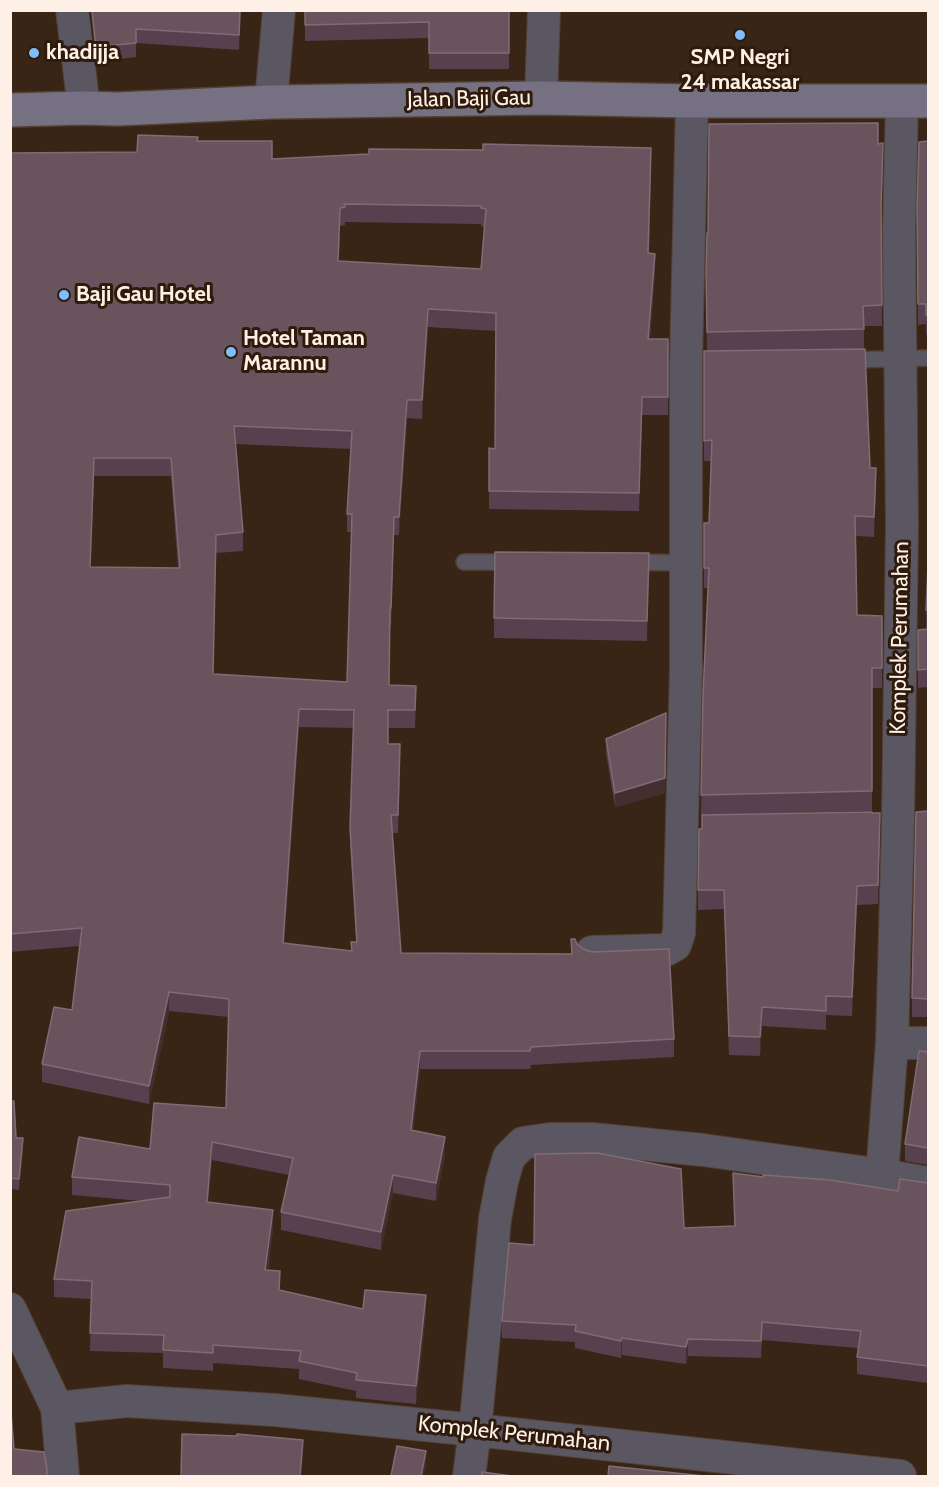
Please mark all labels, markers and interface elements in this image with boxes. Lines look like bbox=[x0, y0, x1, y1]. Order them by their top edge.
marker: SMP Negri 24 makassar bbox=[733, 28, 747, 42]
place label: khadijja bbox=[46, 40, 119, 66]
place label: SMP Negri 24 makassar bbox=[681, 45, 799, 96]
marker: khadijja bbox=[27, 46, 41, 60]
street label: Jalan Baji Gau bbox=[407, 85, 531, 113]
place label: Baji Gau Hotel bbox=[76, 282, 212, 308]
marker: Baji Gau Hotel bbox=[57, 288, 71, 302]
place label: Hotel Taman Marannu bbox=[243, 326, 365, 378]
marker: Hotel Taman Marannu bbox=[224, 345, 238, 359]
street label: Komplek Perumahan bbox=[885, 541, 915, 735]
street label: Komplek Perumahan bbox=[417, 1411, 611, 1457]

